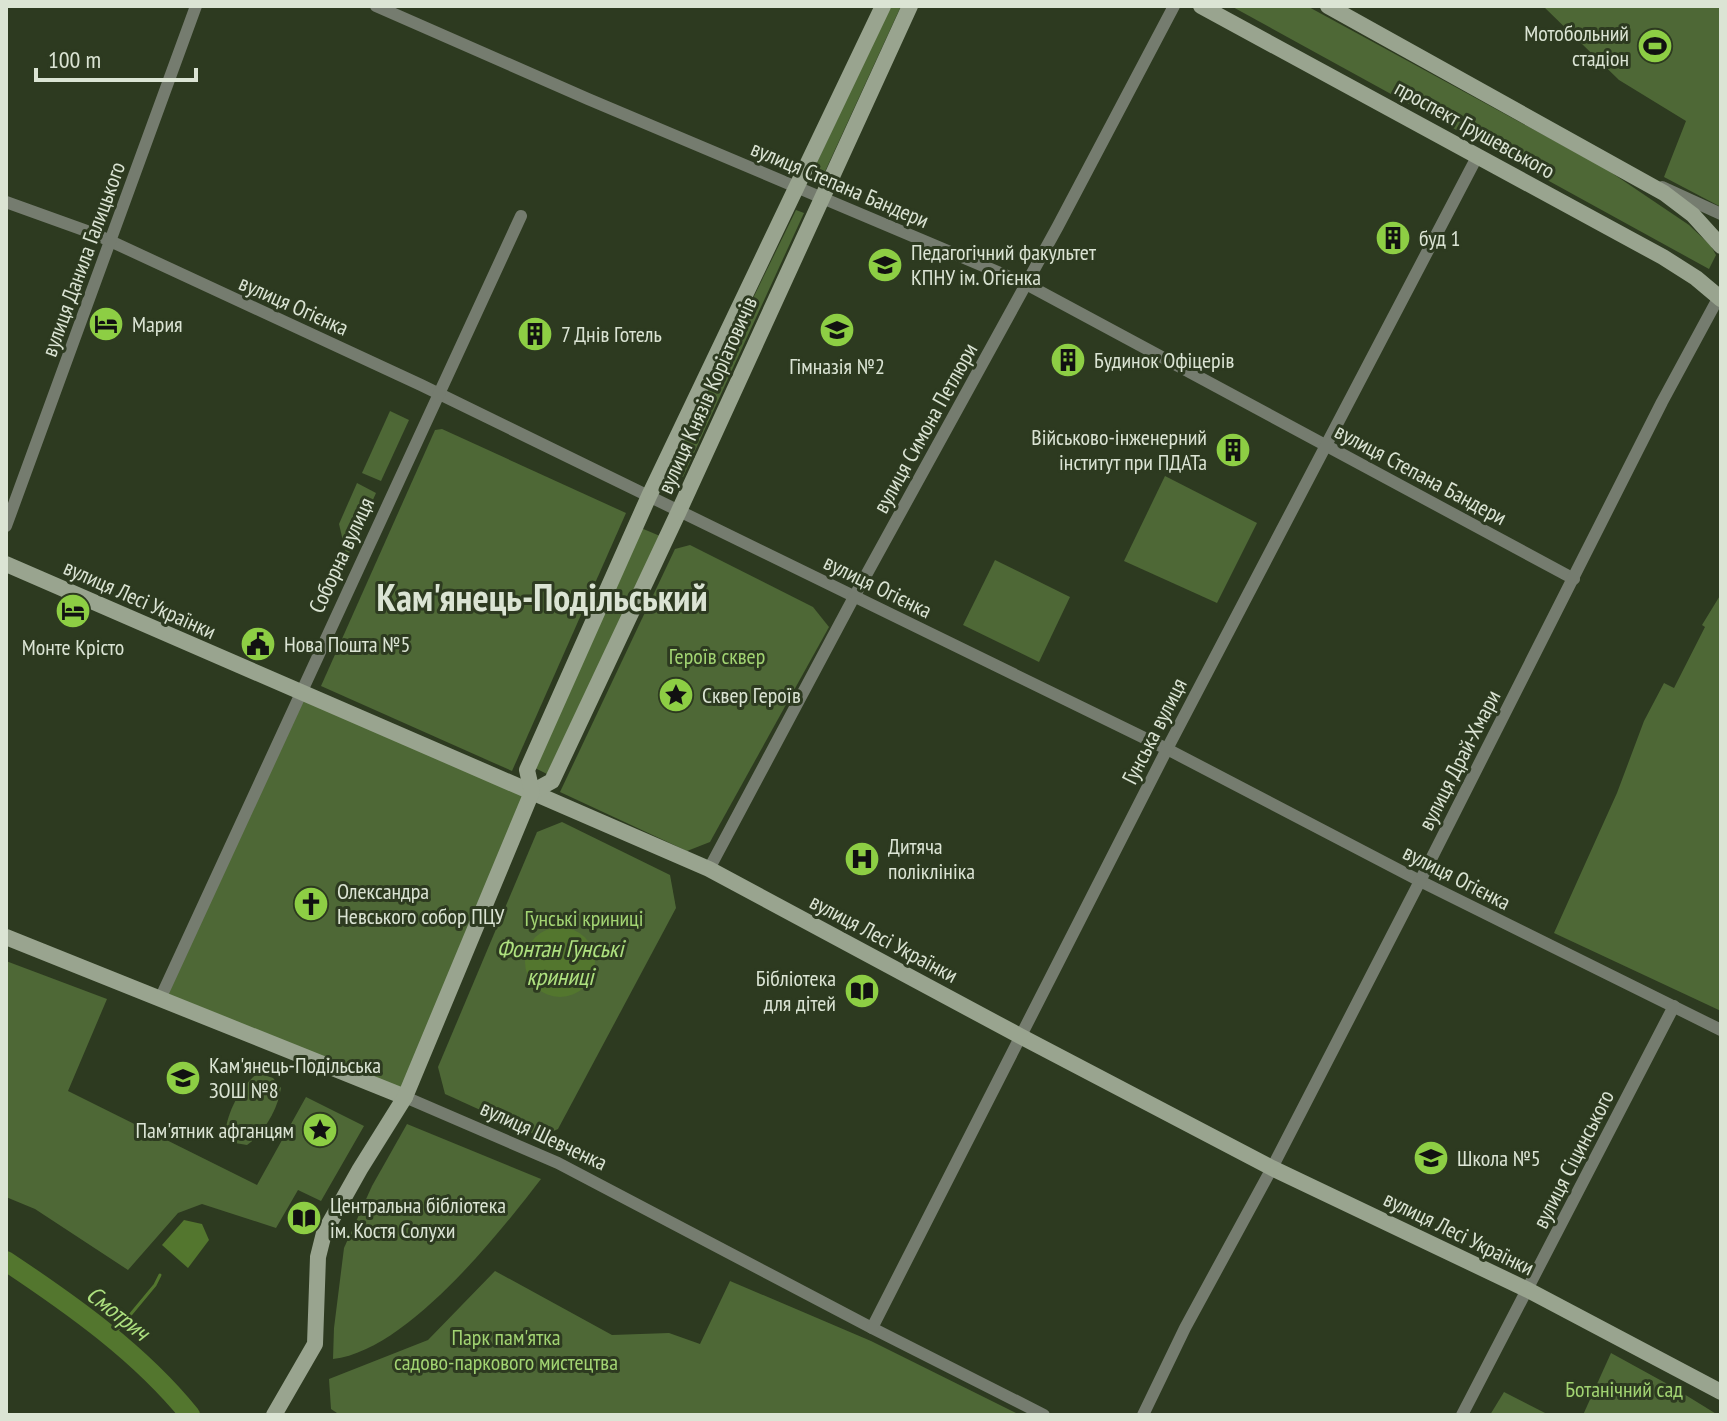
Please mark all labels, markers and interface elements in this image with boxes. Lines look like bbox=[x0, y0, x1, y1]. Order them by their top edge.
place label: Мотобольний стадіон bbox=[1524, 19, 1629, 72]
sports icon: Мотобольний стадіон bbox=[1636, 27, 1674, 65]
scale bar bbox=[36, 32, 196, 82]
text: 100 m bbox=[48, 44, 101, 75]
street label: проспект Грушевського bbox=[1390, 73, 1560, 185]
street label: вулиця Степана Бандери bbox=[747, 134, 933, 234]
street label: вулиця Данила Галицького bbox=[35, 158, 131, 360]
building icon: буд 1 bbox=[1374, 219, 1412, 257]
place label: буд 1 bbox=[1419, 224, 1461, 252]
place label: Педагогічний факультет КПНУ ім. Огієнка bbox=[911, 238, 1097, 291]
school or university icon: Педагогічний факультет КПНУ ім. Огієнка bbox=[866, 246, 904, 284]
street label: вулиця Огієнка bbox=[235, 268, 353, 342]
street label: вулиця Князів Коріатовичів bbox=[651, 292, 763, 498]
hotel icon: Мария bbox=[87, 305, 125, 343]
place label: Мария bbox=[132, 310, 183, 338]
school or university icon: Гімназія №2 bbox=[818, 311, 856, 349]
building icon: 7 Днів Готель bbox=[516, 315, 554, 353]
place label: 7 Днів Готель bbox=[561, 320, 662, 348]
street label: вулиця Симона Петлюри bbox=[867, 338, 983, 518]
building icon: Будинок Офіцерів bbox=[1049, 341, 1087, 379]
place label: Будинок Офіцерів bbox=[1094, 346, 1234, 374]
place label: Гімназія №2 bbox=[789, 352, 885, 380]
street label: вулиця Степана Бандери bbox=[1330, 417, 1512, 531]
place label: Військово-інженерний інститут при ПДАТа bbox=[1031, 423, 1207, 476]
building icon: Військово-інженерний інститут при ПДАТа bbox=[1214, 431, 1252, 469]
street label: Соборна вулиця bbox=[302, 493, 380, 617]
street label: вулиця Огієнка bbox=[819, 548, 937, 624]
street label: вулиця Лесі Українки bbox=[60, 553, 220, 645]
district label: Кам'янець-Подільський bbox=[377, 572, 707, 621]
hotel icon: Монте Крісто bbox=[54, 592, 92, 630]
public building icon: Нова Пошта №5 bbox=[239, 625, 277, 663]
place label: Нова Пошта №5 bbox=[284, 630, 410, 658]
place label: Монте Крісто bbox=[22, 633, 124, 661]
park label: Героїв сквер bbox=[669, 642, 765, 670]
street label: Гунська вулиця bbox=[1115, 673, 1193, 789]
place icon: Сквер Героїв bbox=[657, 676, 695, 714]
place label: Сквер Героїв bbox=[702, 681, 801, 709]
street label: вулиця Драй-Хмари bbox=[1412, 685, 1506, 835]
place label: Дитяча поліклініка bbox=[888, 832, 975, 885]
street label: вулиця Огієнка bbox=[1399, 838, 1515, 916]
hospital icon: Дитяча поліклініка bbox=[843, 840, 881, 878]
place label: Олександра Невського собор ПЦУ bbox=[337, 877, 504, 930]
church icon: Олександра Невського собор ПЦУ bbox=[292, 885, 330, 923]
street label: вулиця Лесі Українки bbox=[805, 887, 963, 989]
park label: Гунські криниці bbox=[524, 904, 644, 932]
water label: Фонтан Гунські криниці bbox=[497, 933, 626, 992]
place label: Бібліотека для дітей bbox=[756, 964, 836, 1017]
library icon: Бібліотека для дітей bbox=[843, 972, 881, 1010]
place label: Кам'янець-Подільська ЗОШ №8 bbox=[209, 1051, 381, 1104]
school or university icon: Кам'янець-Подільська ЗОШ №8 bbox=[164, 1059, 202, 1097]
street label: вулиця Сіцинського bbox=[1526, 1085, 1620, 1233]
street label: вулиця Шевченка bbox=[476, 1093, 612, 1177]
place icon: Пам'ятник афганцям bbox=[301, 1111, 339, 1149]
place label: Пам'ятник афганцям bbox=[135, 1116, 294, 1144]
school or university icon: Школа №5 bbox=[1412, 1139, 1450, 1177]
place label: Школа №5 bbox=[1457, 1144, 1541, 1172]
street label: вулиця Лесі Українки bbox=[1379, 1185, 1539, 1281]
place label: Центральна бібліотека ім. Костя Солухи bbox=[330, 1191, 506, 1244]
library icon: Центральна бібліотека ім. Костя Солухи bbox=[285, 1199, 323, 1237]
water label: Смотрич bbox=[80, 1279, 158, 1349]
park label: Парк пам'ятка садово-паркового мистецтва bbox=[394, 1323, 618, 1376]
park label: Ботанічний сад bbox=[1565, 1375, 1683, 1403]

